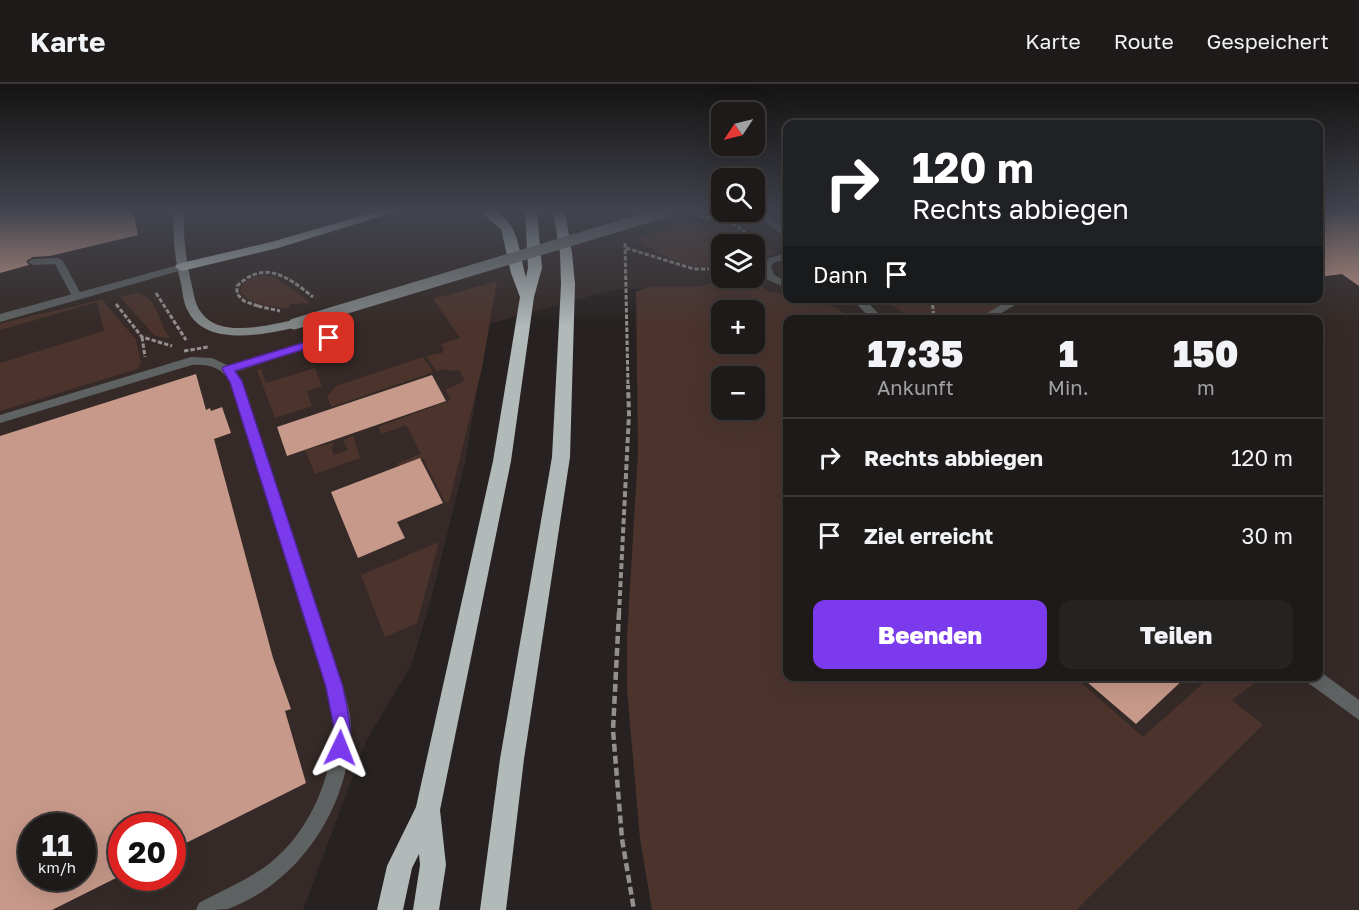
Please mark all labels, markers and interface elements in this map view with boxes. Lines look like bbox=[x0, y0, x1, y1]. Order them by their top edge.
text: Karte bbox=[30, 25, 105, 58]
text: Karte bbox=[1025, 28, 1081, 54]
text: Route bbox=[1114, 28, 1174, 54]
text: Gespeichert bbox=[1207, 28, 1329, 54]
north arrow bbox=[711, 102, 765, 156]
map controls bbox=[711, 102, 765, 420]
text: 120 m bbox=[912, 142, 1034, 192]
icon: right bbox=[813, 144, 891, 222]
button: search bbox=[711, 168, 765, 222]
text: Rechts abbiegen bbox=[912, 193, 1129, 225]
button: layers bbox=[711, 234, 765, 288]
icon: arrive bbox=[880, 258, 913, 291]
text: Dann bbox=[813, 261, 868, 288]
button: + bbox=[711, 300, 765, 354]
pin bbox=[303, 312, 354, 363]
icon: arrive bbox=[312, 321, 345, 354]
text: 17:35 bbox=[867, 332, 963, 375]
text: 1 bbox=[1059, 332, 1078, 375]
text: 150 bbox=[1173, 332, 1239, 375]
button: − bbox=[711, 366, 765, 420]
text: Ankunft bbox=[877, 375, 954, 399]
text: Min. bbox=[1048, 375, 1089, 399]
text: m bbox=[1197, 375, 1215, 399]
icon: right bbox=[813, 441, 846, 474]
text: Rechts abbiegen bbox=[864, 444, 1043, 471]
text: 120 m bbox=[1231, 444, 1293, 471]
icon: arrive bbox=[813, 519, 846, 552]
text: Ziel erreicht bbox=[864, 522, 993, 549]
text: 30 m bbox=[1242, 522, 1293, 549]
button: Beenden bbox=[813, 600, 1047, 669]
button: Teilen bbox=[1059, 600, 1293, 669]
position arrow bbox=[308, 716, 372, 780]
speed limit sign: 20 bbox=[108, 813, 186, 891]
text: 11 bbox=[42, 827, 72, 863]
text: km/h bbox=[38, 858, 76, 876]

